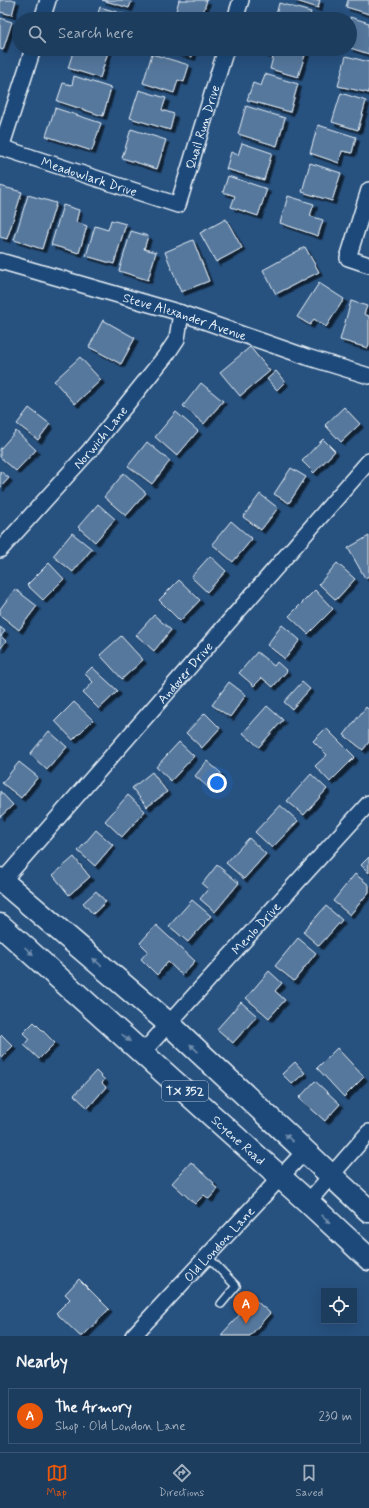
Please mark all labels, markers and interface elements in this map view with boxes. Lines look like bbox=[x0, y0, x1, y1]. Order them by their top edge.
search box bbox=[12, 12, 357, 56]
icon: search bbox=[26, 23, 48, 45]
text: Search here bbox=[58, 24, 134, 44]
street label: Quail Run Drive bbox=[183, 83, 224, 172]
street label: Meadowlark Drive bbox=[39, 154, 139, 201]
street label: Steve Alexander Avenue bbox=[121, 290, 249, 345]
street label: Norwich Lane bbox=[70, 403, 132, 473]
street label: Andover Drive bbox=[154, 639, 218, 708]
your location bbox=[207, 773, 227, 793]
street label: Menlo Drive bbox=[228, 899, 285, 959]
one-way arrow bbox=[24, 947, 34, 956]
one-way arrow bbox=[92, 958, 102, 967]
one-way arrow bbox=[121, 1033, 131, 1043]
one-way arrow bbox=[189, 1044, 199, 1053]
road number: TX 352 bbox=[162, 1081, 208, 1101]
street label: Scyene Road bbox=[207, 1112, 268, 1169]
one-way arrow bbox=[284, 1133, 294, 1142]
street label: Old London Lane bbox=[181, 1203, 259, 1286]
one-way arrow bbox=[321, 1214, 331, 1224]
map controls bbox=[321, 1288, 357, 1324]
button: locate bbox=[321, 1288, 357, 1324]
pin: A bbox=[233, 1291, 259, 1324]
text: Nearby bbox=[16, 1351, 68, 1373]
text: The Armory bbox=[55, 1398, 132, 1418]
text: A bbox=[26, 1408, 34, 1425]
text: 230 m bbox=[318, 1408, 352, 1425]
text: Shop · Old London Lane bbox=[55, 1418, 186, 1435]
tab: Map bbox=[46, 1462, 68, 1500]
tab: Directions bbox=[159, 1462, 204, 1500]
tab: Saved bbox=[296, 1462, 323, 1500]

